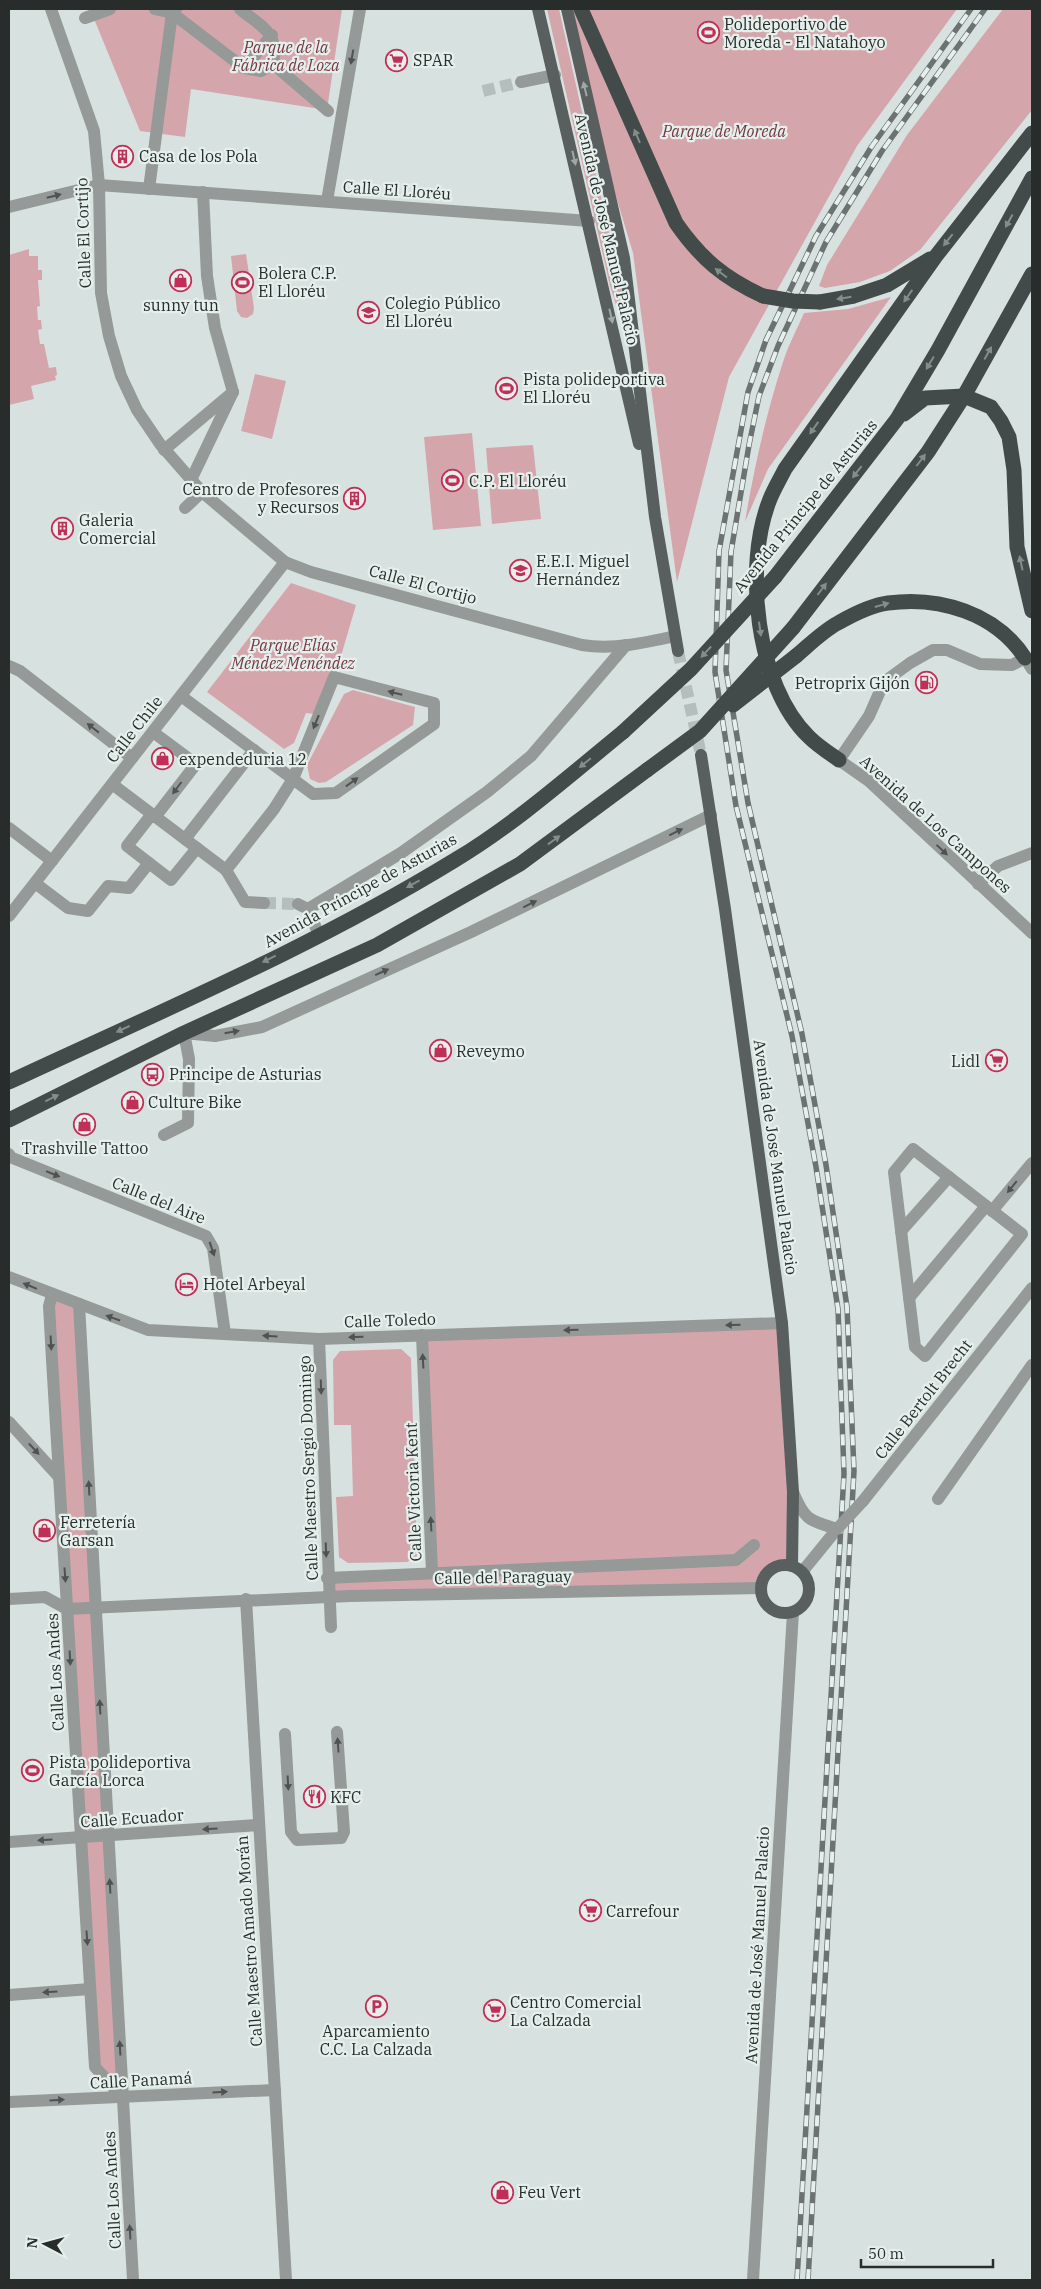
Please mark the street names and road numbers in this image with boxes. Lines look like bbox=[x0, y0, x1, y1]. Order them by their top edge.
street label: Avenida de José Manuel Palacio bbox=[571, 111, 643, 347]
street label: Calle El Lloréu bbox=[342, 176, 452, 204]
street label: Calle El Cortijo bbox=[71, 177, 95, 289]
street label: Avenida Príncipe de Asturias bbox=[729, 415, 881, 597]
street label: Calle El Cortijo bbox=[367, 560, 479, 608]
street label: Calle Chile bbox=[102, 691, 166, 767]
street label: Avenida de Los Campones bbox=[856, 751, 1016, 897]
street label: Avenida Príncipe de Asturias bbox=[260, 828, 460, 952]
street label: Avenida de José Manuel Palacio bbox=[750, 1038, 802, 1276]
street label: Calle del Aire bbox=[109, 1172, 209, 1228]
street label: Calle Toledo bbox=[344, 1308, 436, 1332]
street label: Calle Bertolt Brecht bbox=[870, 1335, 976, 1463]
street label: Calle Maestro Sergio Domingo bbox=[294, 1355, 322, 1581]
street label: Calle Victoria Kent bbox=[401, 1422, 425, 1562]
street label: Calle del Paraguay bbox=[434, 1566, 572, 1588]
street label: Calle Los Andes bbox=[42, 1612, 68, 1732]
street label: Calle Ecuador bbox=[80, 1804, 184, 1832]
street label: Avenida de José Manuel Palacio bbox=[741, 1826, 773, 2064]
street label: Calle Maestro Amado Morán bbox=[232, 1835, 266, 2047]
street label: Calle Panamá bbox=[89, 2067, 193, 2093]
street label: Calle Los Andes bbox=[99, 2130, 125, 2250]

